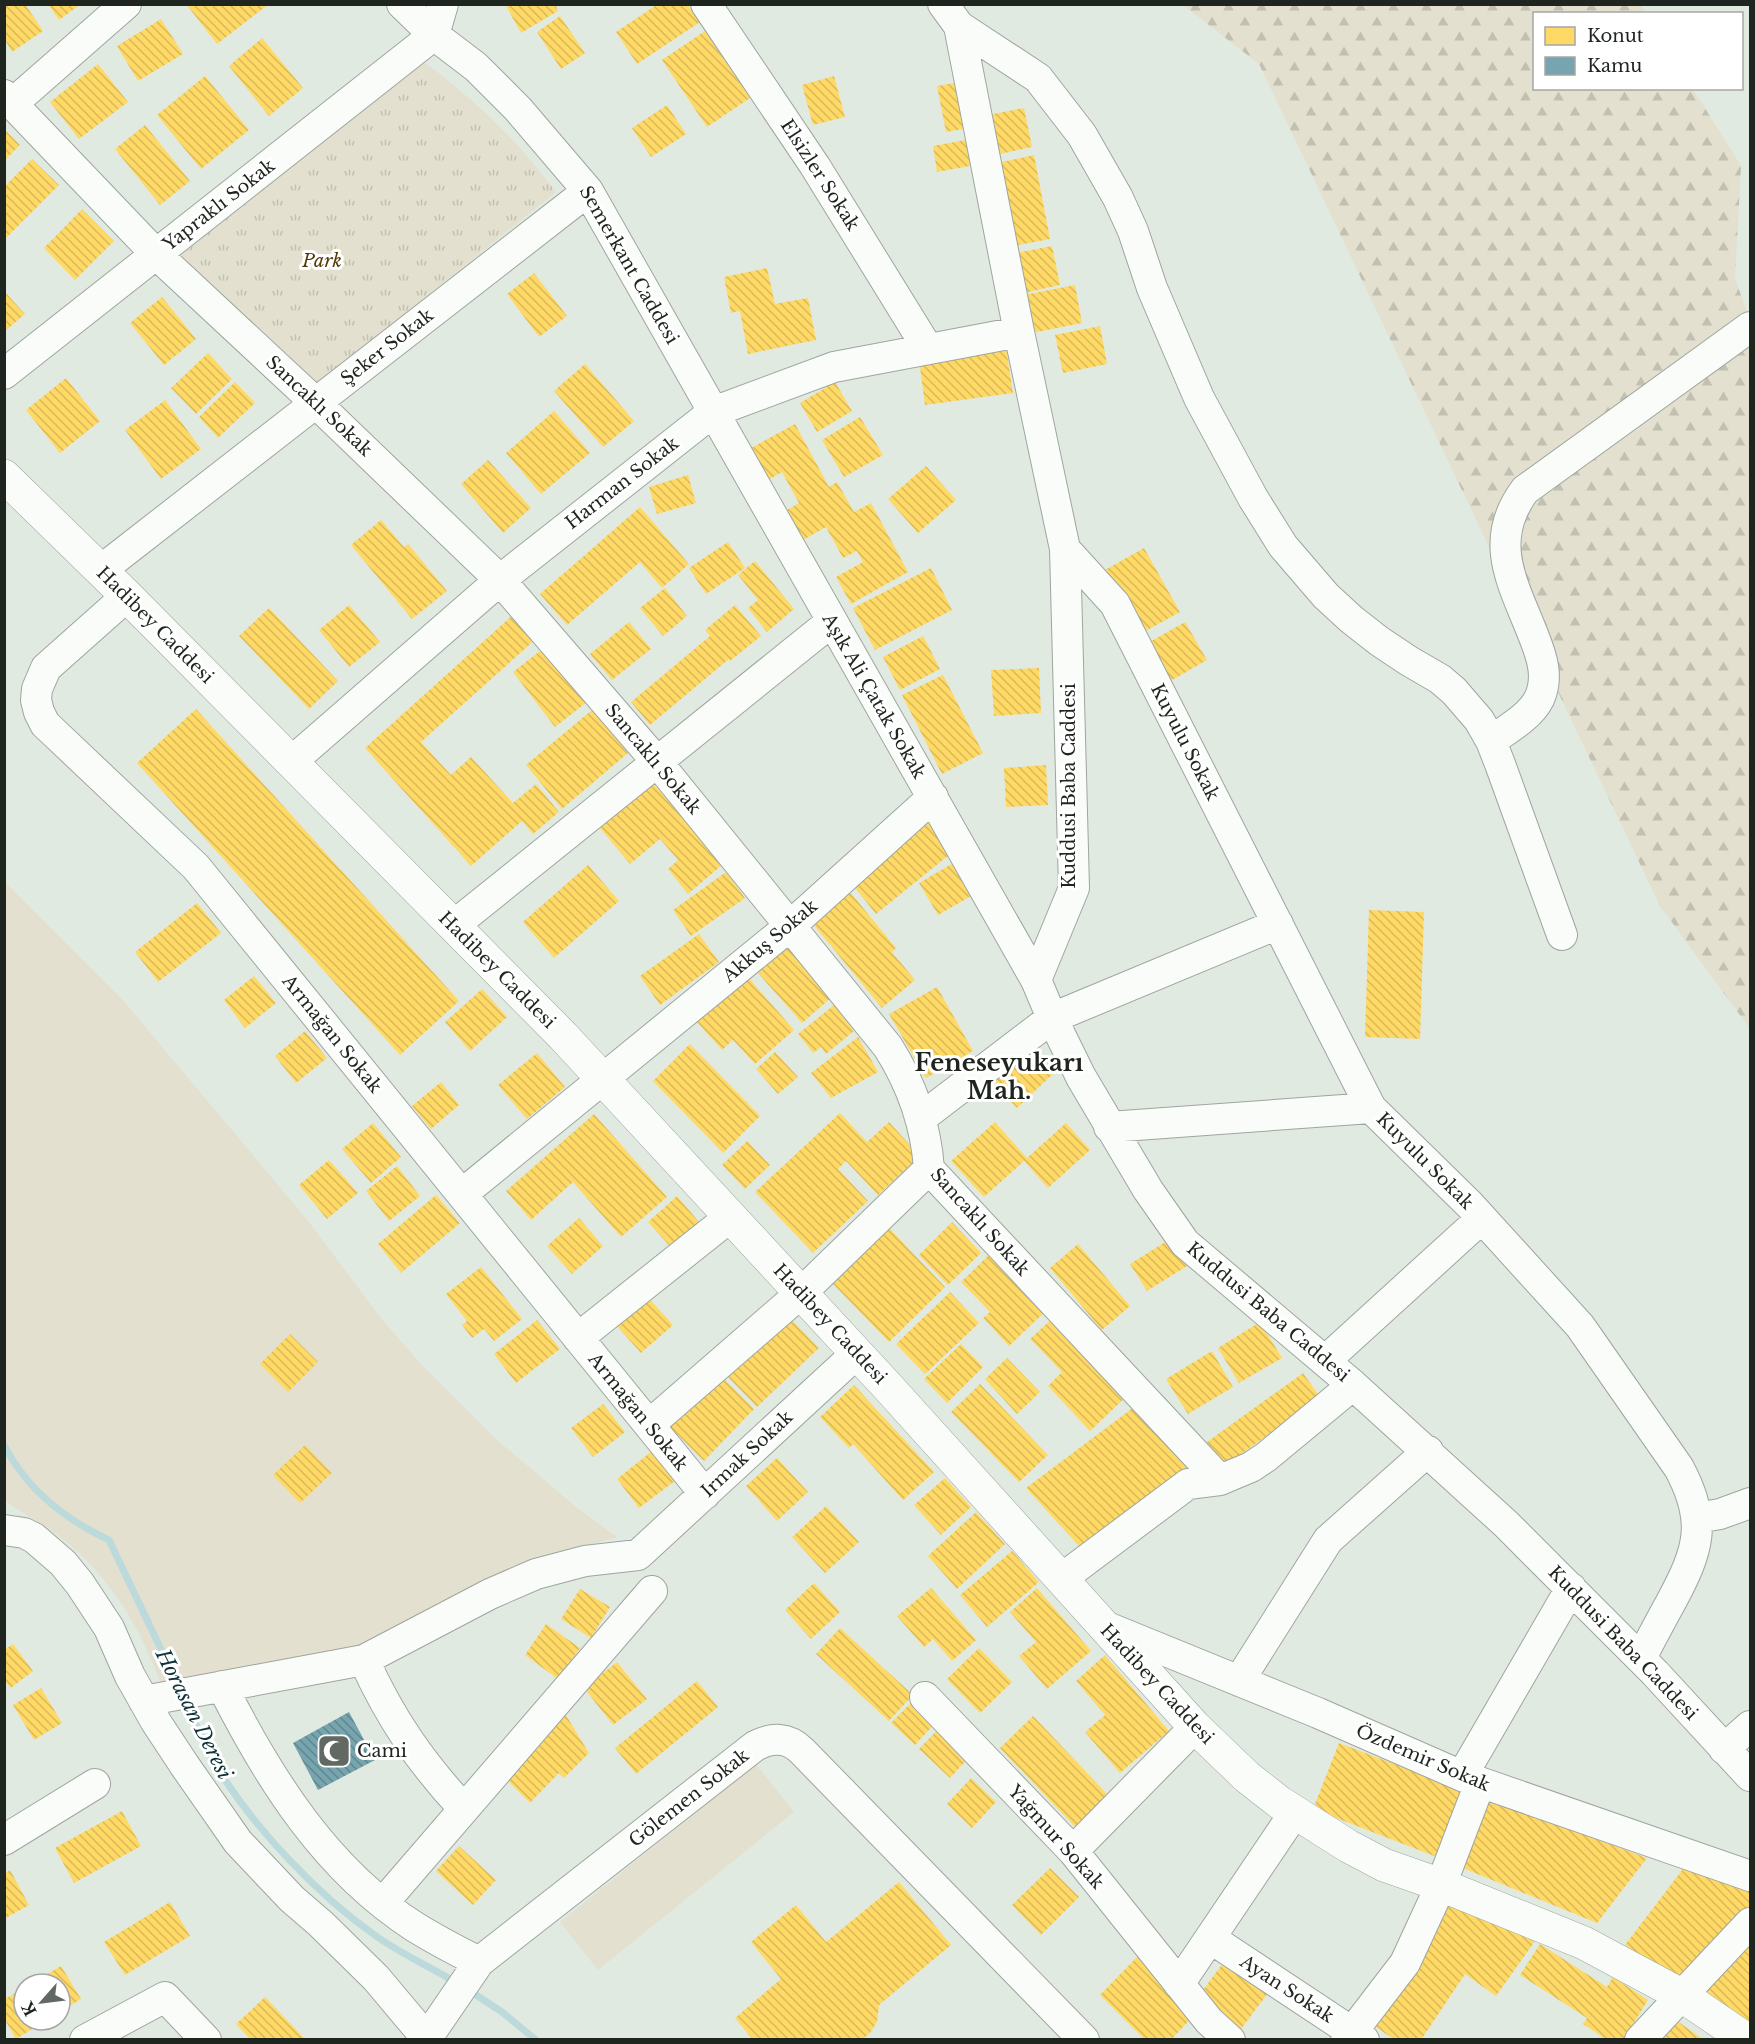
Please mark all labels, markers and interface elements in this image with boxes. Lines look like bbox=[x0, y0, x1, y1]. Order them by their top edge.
legend bbox=[1533, 12, 1743, 90]
text: Konut bbox=[1587, 25, 1644, 47]
text: Kamu bbox=[1587, 55, 1642, 77]
street label: Elsizler Sokak bbox=[776, 115, 864, 235]
street label: Yapraklı Sokak bbox=[158, 154, 279, 256]
street label: Semerkant Caddesi bbox=[575, 182, 683, 348]
park label: Park bbox=[301, 250, 342, 272]
street label: Şeker Sokak bbox=[336, 304, 438, 390]
street label: Sancaklı Sokak bbox=[261, 351, 377, 461]
street label: Harman Sokak bbox=[561, 432, 683, 534]
street label: Hadibey Caddesi bbox=[92, 562, 218, 688]
street label: Aşık Ali Çatak Sokak bbox=[817, 609, 930, 783]
street label: Kuyulu Sokak bbox=[1146, 680, 1224, 804]
street label: Kuddusi Baba Caddesi bbox=[1058, 683, 1080, 889]
street label: Sancaklı Sokak bbox=[600, 699, 706, 819]
street label: Akkuş Sokak bbox=[717, 895, 822, 988]
street label: Hadibey Caddesi bbox=[434, 907, 560, 1033]
street label: Armağan Sokak bbox=[277, 970, 386, 1098]
district label: Feneseyukarı Mah. bbox=[915, 1048, 1084, 1105]
street label: Kuyulu Sokak bbox=[1372, 1108, 1478, 1214]
street label: Sancaklı Sokak bbox=[926, 1164, 1034, 1280]
street label: Kuddusi Baba Caddesi bbox=[1182, 1238, 1354, 1386]
street label: Hadibey Caddesi bbox=[769, 1259, 891, 1389]
street label: Armağan Sokak bbox=[583, 1348, 692, 1476]
street label: Irmak Sokak bbox=[697, 1406, 797, 1502]
street label: Kuddusi Baba Caddesi bbox=[1544, 1561, 1702, 1725]
street label: Hadibey Caddesi bbox=[1096, 1619, 1218, 1749]
water label: Horasan Deresi bbox=[150, 1644, 237, 1783]
street label: Özdemir Sokak bbox=[1353, 1719, 1494, 1796]
mosque icon: Cami bbox=[316, 1733, 352, 1769]
place label: Cami bbox=[357, 1740, 407, 1762]
street label: Gölemen Sokak bbox=[625, 1744, 753, 1852]
street label: Yağmur Sokak bbox=[1003, 1780, 1108, 1894]
street label: Ayan Sokak bbox=[1235, 1950, 1338, 2027]
north arrow bbox=[12, 1972, 72, 2032]
text: K bbox=[16, 1998, 41, 2020]

